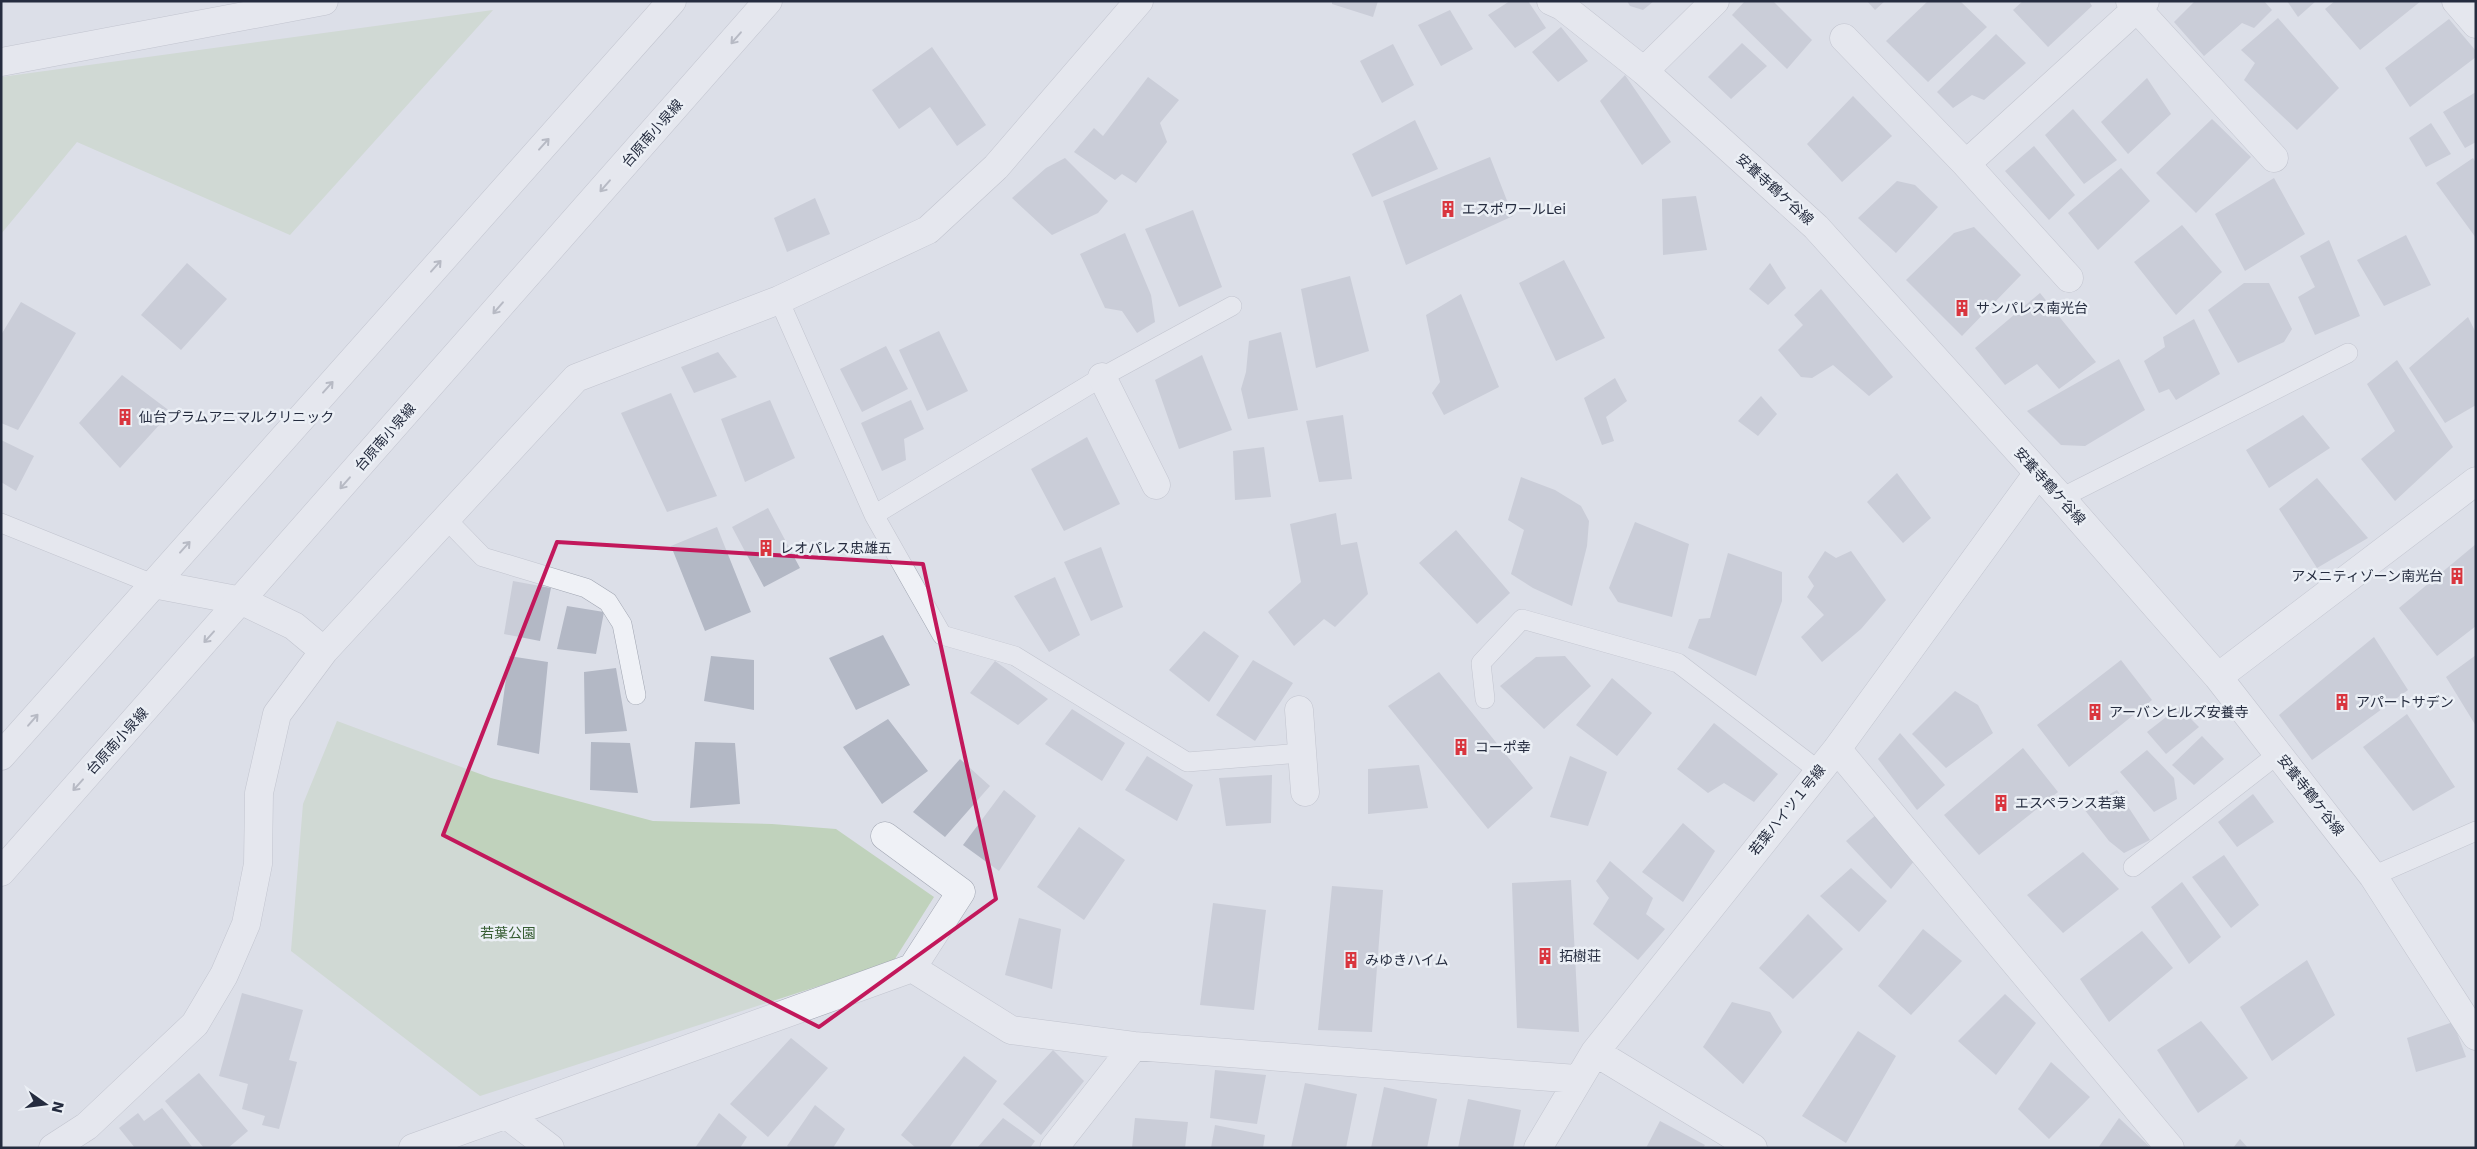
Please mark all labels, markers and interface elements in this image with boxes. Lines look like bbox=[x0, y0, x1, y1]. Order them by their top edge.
one-way arrow bbox=[730, 31, 741, 44]
street label: 台原南小泉線 bbox=[618, 96, 686, 170]
one-way arrow bbox=[539, 138, 550, 151]
street label: 安養寺鶴ケ谷線 bbox=[1733, 150, 1817, 228]
one-way arrow bbox=[600, 180, 611, 193]
building icon: エスポワールLei bbox=[1438, 199, 1458, 219]
place label: エスポワールLei bbox=[1462, 201, 1566, 217]
one-way arrow bbox=[431, 259, 442, 272]
building icon: サンパレス南光台 bbox=[1952, 298, 1972, 318]
place label: サンパレス南光台 bbox=[1976, 300, 2088, 316]
one-way arrow bbox=[492, 302, 504, 315]
one-way arrow bbox=[322, 380, 334, 393]
street label: 台原南小泉線 bbox=[351, 400, 419, 474]
building icon: 仙台プラムアニマルクリニック bbox=[115, 407, 135, 427]
place label: 仙台プラムアニマルクリニック bbox=[139, 409, 334, 425]
street label: 安養寺鶴ケ谷線 bbox=[2011, 444, 2089, 528]
one-way arrow bbox=[339, 477, 351, 490]
building icon: レオパレス忠雄五 bbox=[756, 538, 776, 558]
place label: レオパレス忠雄五 bbox=[780, 540, 892, 556]
one-way arrow bbox=[179, 541, 191, 554]
building icon: アメニティゾーン南光台 bbox=[2447, 566, 2467, 586]
place label: アメニティゾーン南光台 bbox=[2291, 568, 2443, 584]
one-way arrow bbox=[204, 631, 215, 644]
building icon: アパートサデン bbox=[2332, 692, 2352, 712]
place label: アパートサデン bbox=[2356, 694, 2454, 710]
building icon: アーバンヒルズ安養寺 bbox=[2085, 702, 2105, 722]
street label: 台原南小泉線 bbox=[83, 704, 151, 778]
place label: アーバンヒルズ安養寺 bbox=[2109, 704, 2249, 720]
one-way arrow bbox=[28, 713, 39, 726]
building icon: コーポ幸 bbox=[1451, 737, 1471, 757]
place label: コーポ幸 bbox=[1475, 739, 1531, 755]
street label: 安養寺鶴ケ谷線 bbox=[2275, 751, 2347, 839]
street label: 若葉ハイツ１号線 bbox=[1746, 762, 1828, 858]
one-way arrow bbox=[73, 779, 84, 792]
building icon: エスペランス若葉 bbox=[1991, 793, 2011, 813]
place label: エスペランス若葉 bbox=[2015, 795, 2126, 811]
park label: 若葉公園 bbox=[480, 925, 536, 941]
building icon: 拓樹荘 bbox=[1535, 946, 1555, 966]
place label: 拓樹荘 bbox=[1559, 948, 1601, 964]
building icon: みゆきハイム bbox=[1341, 950, 1361, 970]
place label: みゆきハイム bbox=[1365, 952, 1448, 968]
north arrow bbox=[20, 1079, 70, 1129]
text: N bbox=[48, 1100, 67, 1115]

